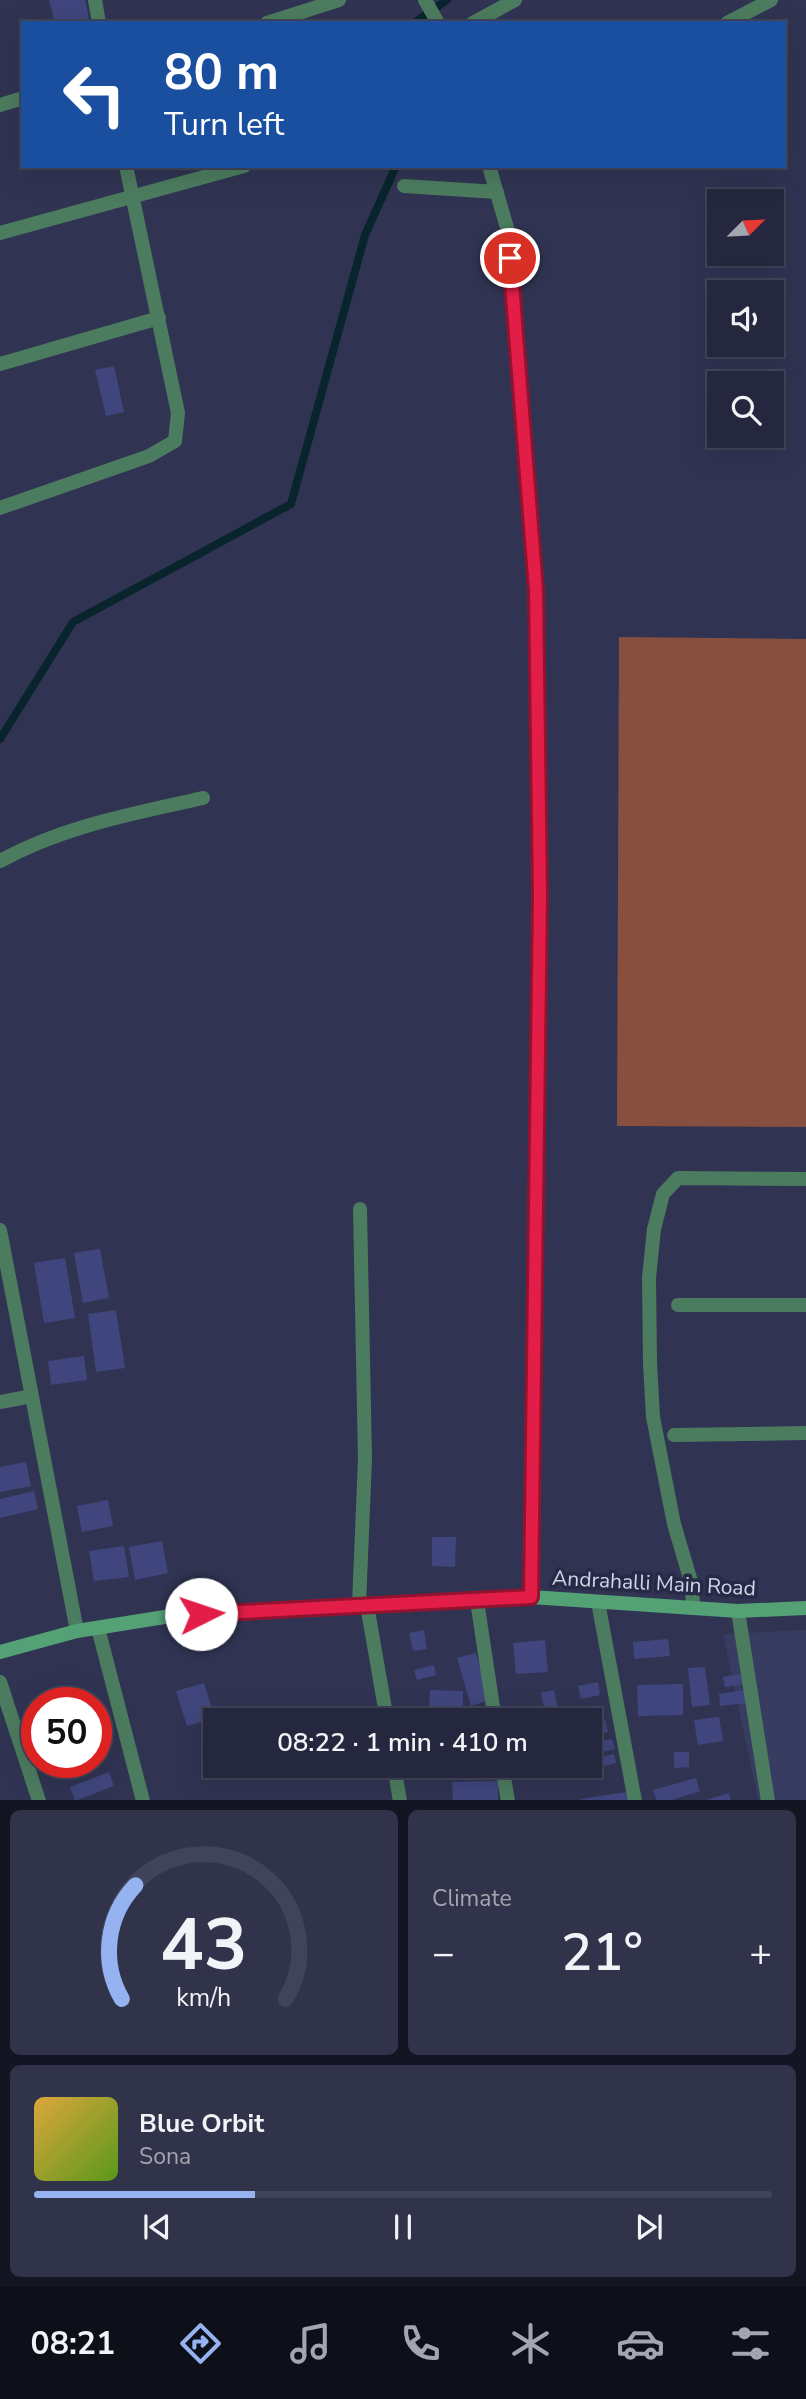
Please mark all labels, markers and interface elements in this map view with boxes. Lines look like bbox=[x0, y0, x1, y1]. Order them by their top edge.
text: 80 m bbox=[164, 39, 279, 106]
icon: left bbox=[49, 49, 140, 140]
text: Turn left bbox=[164, 103, 284, 146]
north arrow bbox=[707, 189, 784, 266]
map controls bbox=[707, 189, 784, 448]
pin bbox=[480, 228, 540, 288]
icon: arrive bbox=[491, 239, 529, 277]
button: sound bbox=[707, 280, 784, 357]
button: search bbox=[707, 371, 784, 448]
street label: Andrahalli Main Road bbox=[551, 1564, 757, 1602]
position arrow bbox=[164, 1577, 238, 1651]
speed limit sign: 50 bbox=[21, 1687, 112, 1778]
text: 08:22 · 1 min · 410 m bbox=[277, 1725, 528, 1760]
text: Climate bbox=[432, 1883, 512, 1914]
text: 43 bbox=[160, 1895, 248, 1995]
text: 21° bbox=[561, 1917, 643, 1988]
text: − bbox=[432, 1928, 455, 1979]
text: + bbox=[749, 1928, 772, 1979]
text: km/h bbox=[176, 1980, 232, 2014]
text: Blue Orbit bbox=[139, 2106, 264, 2141]
text: Sona bbox=[139, 2141, 191, 2172]
icon: previous bbox=[138, 2208, 176, 2246]
icon: pause bbox=[384, 2208, 422, 2246]
icon: next bbox=[630, 2208, 668, 2246]
icon: directions bbox=[176, 2319, 225, 2368]
icon: music bbox=[286, 2319, 335, 2368]
icon: phone bbox=[396, 2319, 445, 2368]
icon: climate bbox=[506, 2319, 555, 2368]
icon: car bbox=[616, 2319, 665, 2368]
icon: filters bbox=[726, 2319, 775, 2368]
text: 08:21 bbox=[31, 2322, 115, 2365]

